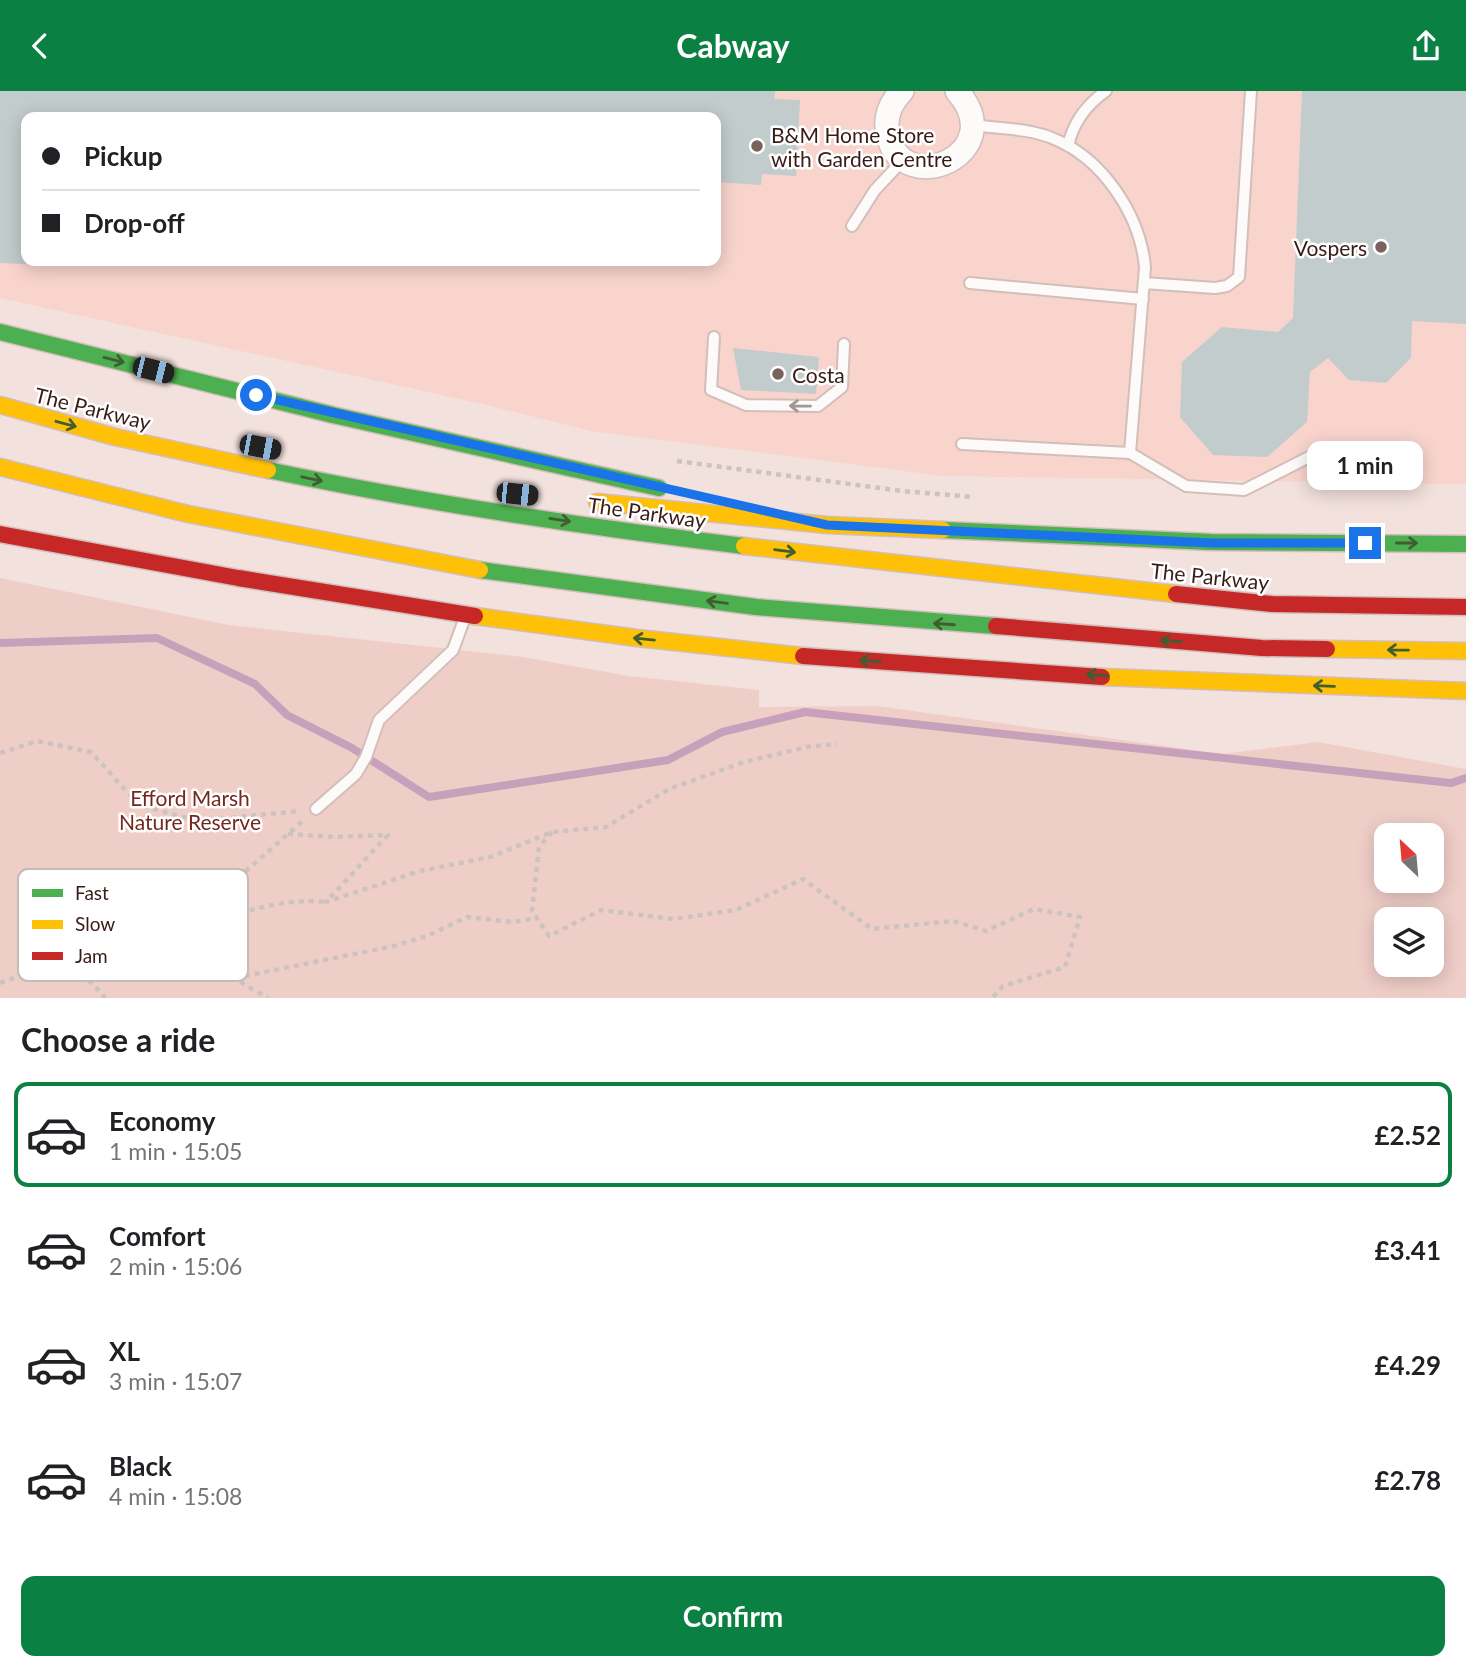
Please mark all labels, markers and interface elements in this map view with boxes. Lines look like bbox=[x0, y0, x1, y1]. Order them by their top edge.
text: Cabway bbox=[676, 26, 790, 65]
icon: back bbox=[21, 27, 59, 65]
icon: share bbox=[1407, 27, 1445, 65]
place label: B&M Home Store with Garden Centre bbox=[771, 122, 952, 171]
marker: B&M Home Store with Garden Centre bbox=[749, 138, 765, 154]
text: Pickup bbox=[84, 140, 163, 172]
text: Drop-off bbox=[84, 207, 185, 239]
place label: Vospers bbox=[1294, 235, 1367, 260]
marker: Vospers bbox=[1373, 239, 1389, 255]
one-way arrow bbox=[102, 354, 125, 367]
car bbox=[131, 355, 176, 385]
place label: Costa bbox=[792, 362, 845, 387]
marker: Costa bbox=[770, 366, 786, 382]
route start bbox=[240, 379, 272, 411]
street label: The Parkway bbox=[32, 381, 154, 435]
one-way arrow bbox=[788, 399, 811, 413]
one-way arrow bbox=[55, 418, 77, 431]
car bbox=[238, 433, 283, 461]
callout: 1 min bbox=[1307, 441, 1423, 491]
text: 1 min bbox=[1336, 451, 1394, 479]
one-way arrow bbox=[300, 472, 323, 486]
car bbox=[496, 481, 539, 507]
street label: The Parkway bbox=[586, 491, 708, 533]
one-way arrow bbox=[548, 514, 571, 527]
route end bbox=[1349, 527, 1381, 559]
one-way arrow bbox=[1395, 537, 1418, 550]
one-way arrow bbox=[774, 544, 796, 557]
street label: The Parkway bbox=[1150, 557, 1271, 595]
one-way arrow bbox=[706, 595, 729, 608]
one-way arrow bbox=[933, 617, 955, 630]
one-way arrow bbox=[633, 632, 656, 645]
one-way arrow bbox=[1160, 634, 1182, 647]
one-way arrow bbox=[1387, 643, 1410, 657]
one-way arrow bbox=[859, 654, 882, 667]
one-way arrow bbox=[1086, 668, 1109, 681]
one-way arrow bbox=[1313, 680, 1336, 693]
park label: Efford Marsh Nature Reserve bbox=[119, 785, 261, 834]
north arrow bbox=[1374, 823, 1444, 893]
map controls bbox=[1374, 823, 1444, 977]
legend bbox=[18, 869, 248, 981]
text: Fast bbox=[75, 881, 109, 904]
button: layers bbox=[1374, 907, 1444, 977]
text: Slow bbox=[75, 912, 115, 935]
text: Jam bbox=[75, 944, 108, 967]
text: Choose a ride bbox=[21, 1020, 215, 1059]
icon: car bbox=[25, 1103, 88, 1166]
text: Economy bbox=[109, 1105, 215, 1137]
text: £2.52 bbox=[1375, 1119, 1441, 1151]
text: 1 min · 15:05 bbox=[109, 1137, 242, 1165]
icon: car bbox=[25, 1218, 88, 1281]
text: Comfort bbox=[109, 1220, 206, 1252]
text: £3.41 bbox=[1375, 1234, 1441, 1266]
text: 2 min · 15:06 bbox=[109, 1252, 242, 1280]
icon: car bbox=[25, 1333, 88, 1396]
text: XL bbox=[109, 1335, 140, 1367]
text: £4.29 bbox=[1375, 1349, 1441, 1381]
text: 3 min · 15:07 bbox=[109, 1367, 242, 1395]
icon: car bbox=[25, 1448, 88, 1511]
text: Black bbox=[109, 1450, 172, 1482]
text: £2.78 bbox=[1375, 1464, 1441, 1496]
text: 4 min · 15:08 bbox=[109, 1482, 242, 1510]
button: Confirm bbox=[21, 1576, 1445, 1656]

